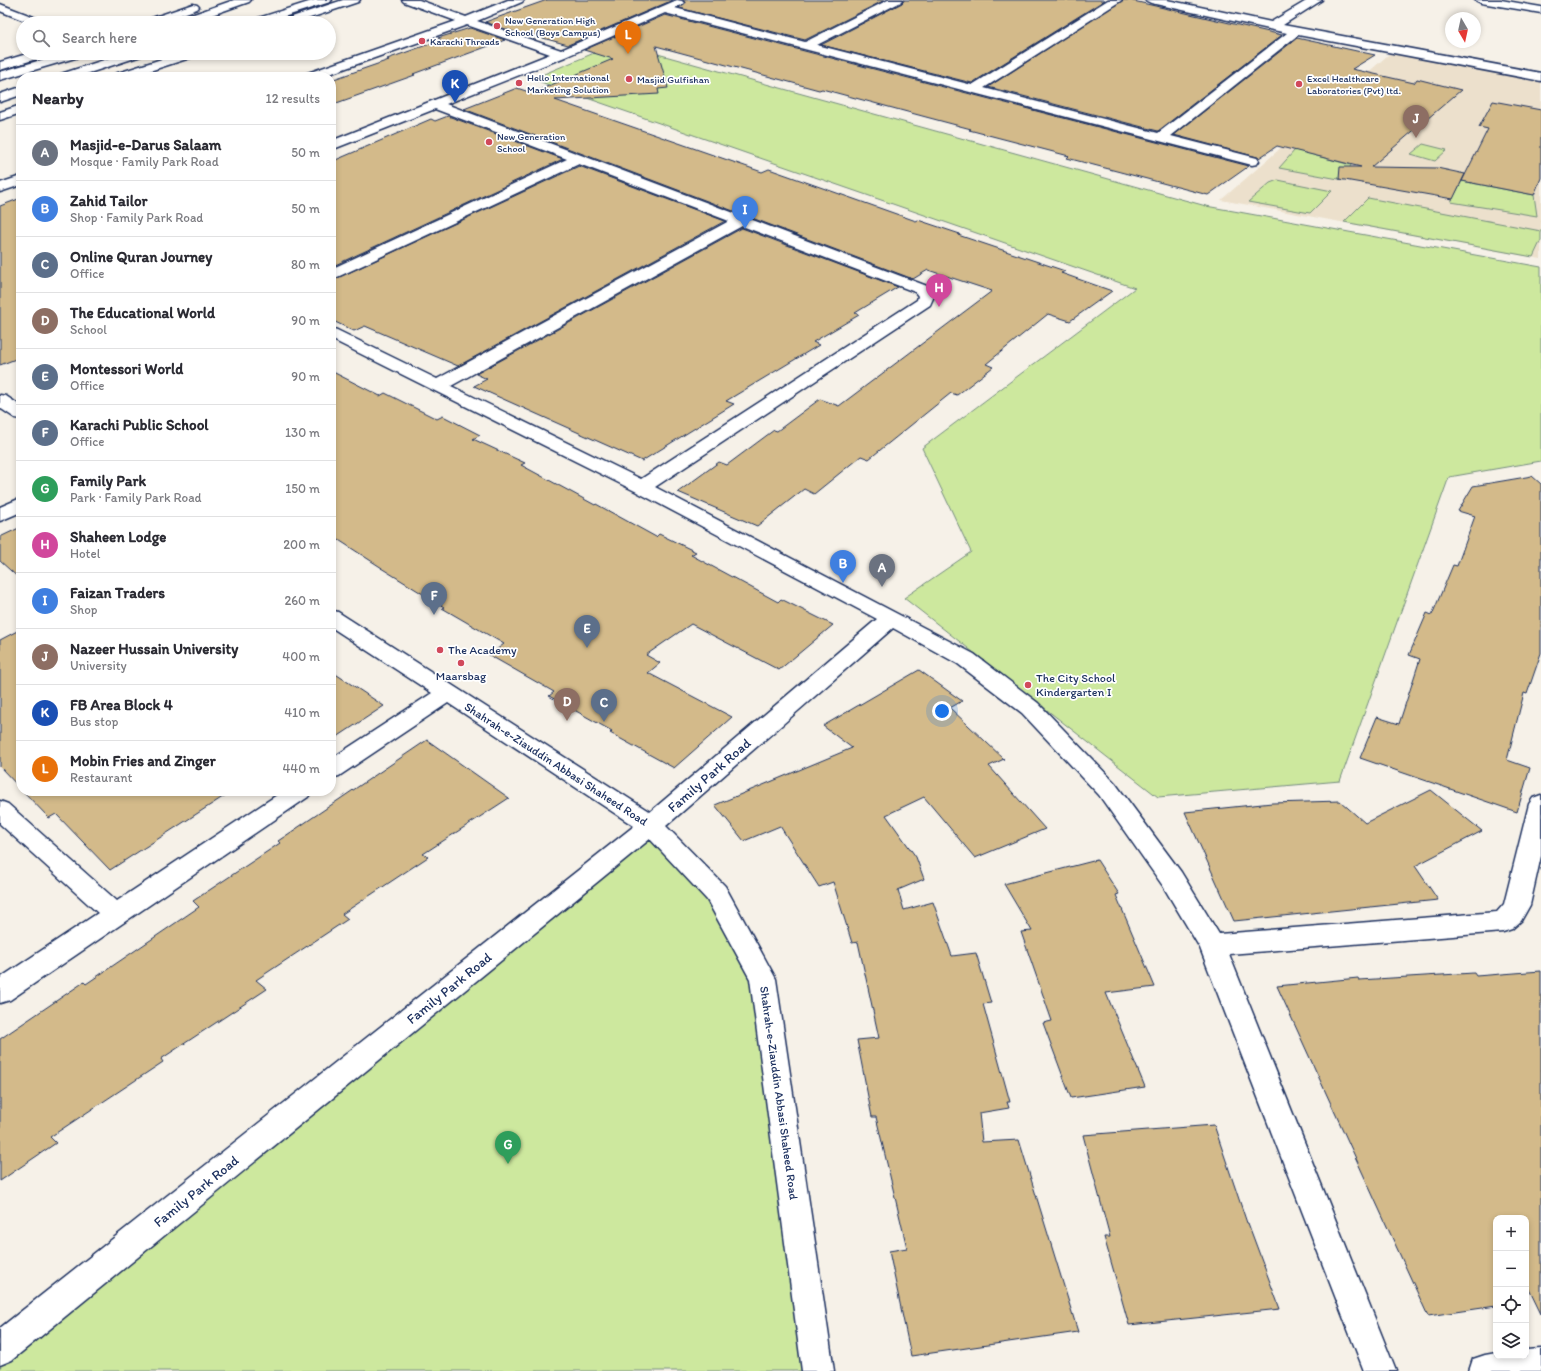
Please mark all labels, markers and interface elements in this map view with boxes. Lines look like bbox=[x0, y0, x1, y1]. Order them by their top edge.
north arrow bbox=[1445, 12, 1481, 48]
place label: New Generation High School (Boys Campus) bbox=[505, 14, 600, 39]
search box bbox=[16, 16, 336, 60]
marker: New Generation High School (Boys Campus) bbox=[492, 21, 502, 31]
pin: L bbox=[615, 21, 641, 54]
icon: search bbox=[30, 27, 52, 49]
text: Search here bbox=[62, 29, 137, 47]
place label: Karachi Threads bbox=[430, 35, 500, 48]
marker: Karachi Threads bbox=[417, 36, 427, 46]
pin: K bbox=[442, 70, 468, 103]
place label: Hello International Marketing Solution bbox=[527, 71, 610, 96]
place label: Excel Healthcare Laboratories (Pvt) ltd. bbox=[1307, 72, 1401, 97]
place label: Masjid Gulfishan bbox=[637, 73, 710, 86]
marker: Masjid Gulfishan bbox=[624, 74, 634, 84]
marker: Hello International Marketing Solution bbox=[514, 78, 524, 88]
marker: Excel Healthcare Laboratories (Pvt) ltd. bbox=[1294, 79, 1304, 89]
text: Nearby bbox=[32, 88, 84, 108]
text: 12 results bbox=[266, 91, 320, 106]
pin: J bbox=[1403, 105, 1429, 138]
place label: New Generation School bbox=[497, 130, 566, 155]
text: Masjid-e-Darus Salaam bbox=[70, 136, 221, 154]
marker: New Generation School bbox=[484, 137, 494, 147]
text: A bbox=[41, 145, 49, 160]
text: 50 m bbox=[291, 145, 320, 160]
text: Mosque · Family Park Road bbox=[70, 154, 219, 169]
text: Zahid Tailor bbox=[70, 192, 148, 210]
pin: I bbox=[732, 196, 758, 229]
text: B bbox=[41, 201, 49, 216]
text: 50 m bbox=[291, 201, 320, 216]
text: Shop · Family Park Road bbox=[70, 210, 203, 225]
text: Online Quran Journey bbox=[70, 248, 212, 266]
text: C bbox=[41, 257, 49, 272]
text: 80 m bbox=[291, 257, 320, 272]
text: Office bbox=[70, 266, 105, 281]
pin: H bbox=[926, 274, 952, 307]
text: The Educational World bbox=[70, 304, 215, 322]
text: D bbox=[41, 313, 49, 328]
text: 90 m bbox=[291, 313, 320, 328]
text: School bbox=[70, 322, 107, 337]
text: Montessori World bbox=[70, 360, 183, 378]
text: E bbox=[41, 369, 49, 384]
text: 90 m bbox=[291, 369, 320, 384]
text: Office bbox=[70, 378, 105, 393]
text: Karachi Public School bbox=[70, 416, 209, 434]
text: F bbox=[42, 425, 48, 440]
text: 130 m bbox=[285, 425, 320, 440]
text: Office bbox=[70, 434, 105, 449]
text: Family Park bbox=[70, 472, 146, 490]
text: G bbox=[41, 481, 49, 496]
text: 150 m bbox=[285, 481, 320, 496]
text: Park · Family Park Road bbox=[70, 490, 202, 505]
text: Shaheen Lodge bbox=[70, 528, 167, 546]
text: H bbox=[41, 537, 50, 552]
text: 200 m bbox=[283, 537, 320, 552]
text: Hotel bbox=[70, 546, 100, 561]
pin: B bbox=[830, 550, 856, 583]
pin: A bbox=[869, 554, 895, 587]
pin: F bbox=[421, 582, 447, 615]
text: Faizan Traders bbox=[70, 584, 165, 602]
text: I bbox=[43, 593, 47, 608]
text: 260 m bbox=[284, 593, 320, 608]
text: Shop bbox=[70, 602, 97, 617]
pin: E bbox=[574, 615, 600, 648]
text: Nazeer Hussain University bbox=[70, 640, 238, 658]
place label: The Academy bbox=[448, 643, 517, 657]
marker: The Academy bbox=[435, 645, 445, 655]
text: J bbox=[42, 649, 48, 664]
text: 400 m bbox=[282, 649, 320, 664]
text: University bbox=[70, 658, 127, 673]
marker: Maarsbag bbox=[456, 658, 466, 668]
place label: Maarsbag bbox=[436, 669, 487, 683]
place label: The City School Kindergarten I bbox=[1036, 671, 1116, 699]
marker: The City School Kindergarten I bbox=[1023, 680, 1033, 690]
pin: D bbox=[554, 688, 580, 721]
pin: C bbox=[591, 689, 617, 722]
text: FB Area Block 4 bbox=[70, 696, 173, 714]
street label: Shahrah-e-Ziauddin Abbasi Shaheed Road bbox=[462, 699, 651, 829]
your location bbox=[932, 701, 952, 721]
text: K bbox=[41, 705, 49, 720]
text: 410 m bbox=[284, 705, 320, 720]
text: Bus stop bbox=[70, 714, 118, 729]
street label: Family Park Road bbox=[664, 734, 755, 816]
text: Mobin Fries and Zinger bbox=[70, 752, 216, 770]
text: L bbox=[42, 761, 48, 776]
text: 440 m bbox=[283, 761, 320, 776]
text: Restaurant bbox=[70, 770, 132, 785]
street label: Family Park Road bbox=[403, 949, 496, 1028]
street label: Shahrah-e-Ziauddin Abbasi Shaheed Road bbox=[757, 985, 801, 1201]
pin: G bbox=[495, 1131, 521, 1164]
street label: Family Park Road bbox=[150, 1152, 243, 1231]
map controls bbox=[1493, 1215, 1529, 1359]
button: + bbox=[1493, 1215, 1529, 1251]
button: − bbox=[1493, 1251, 1529, 1287]
button: locate bbox=[1493, 1287, 1529, 1323]
button: layers bbox=[1493, 1323, 1529, 1359]

